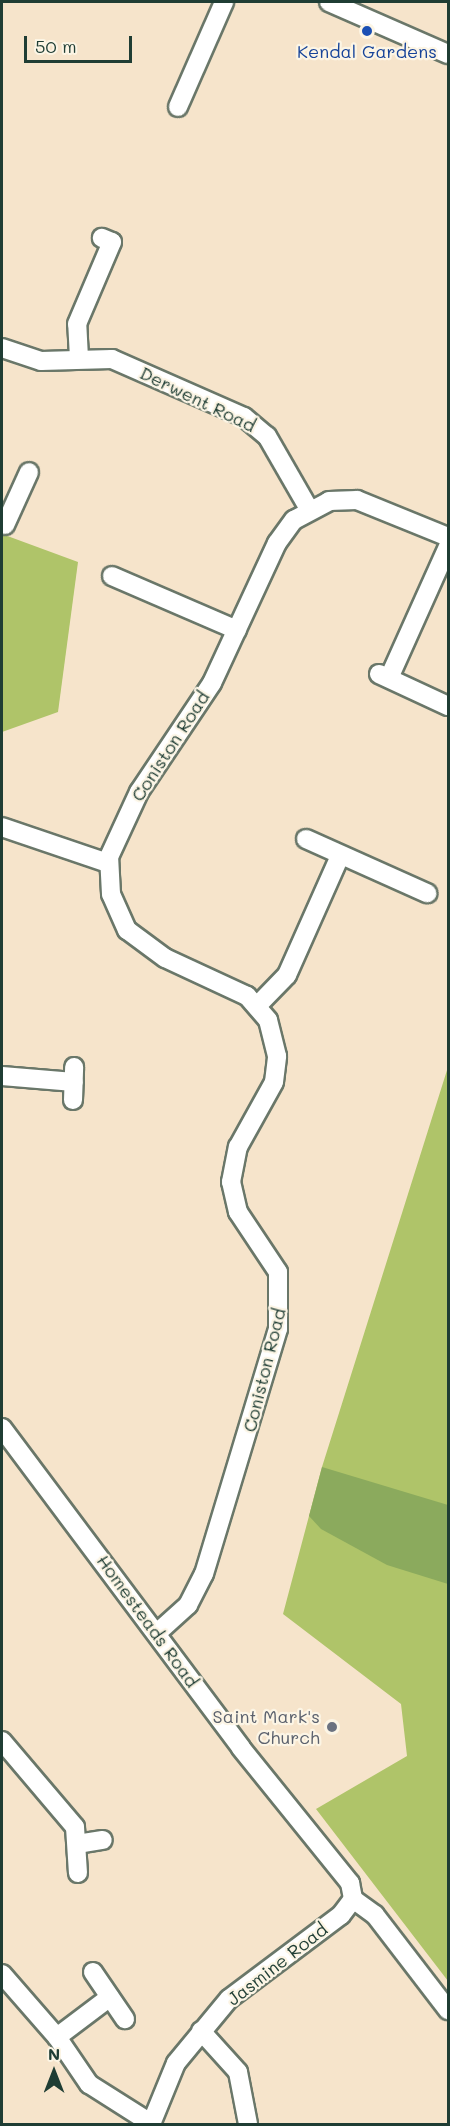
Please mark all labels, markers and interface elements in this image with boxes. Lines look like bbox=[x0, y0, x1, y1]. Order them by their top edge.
scale bar bbox=[27, 24, 135, 62]
marker: Kendal Gardens bbox=[360, 24, 374, 38]
text: 50 m bbox=[35, 34, 77, 58]
place label: Kendal Gardens bbox=[297, 40, 437, 62]
street label: Derwent Road bbox=[137, 362, 259, 436]
street label: Coniston Road bbox=[126, 687, 214, 805]
street label: Coniston Road bbox=[238, 1306, 290, 1434]
street label: Homesteads Road bbox=[93, 1550, 203, 1692]
place label: Saint Mark's Church bbox=[213, 1706, 320, 1748]
marker: Saint Mark's Church bbox=[325, 1720, 339, 1734]
street label: Jasmine Road bbox=[223, 1918, 331, 2010]
north arrow bbox=[24, 2042, 84, 2102]
text: N bbox=[48, 2043, 60, 2064]

